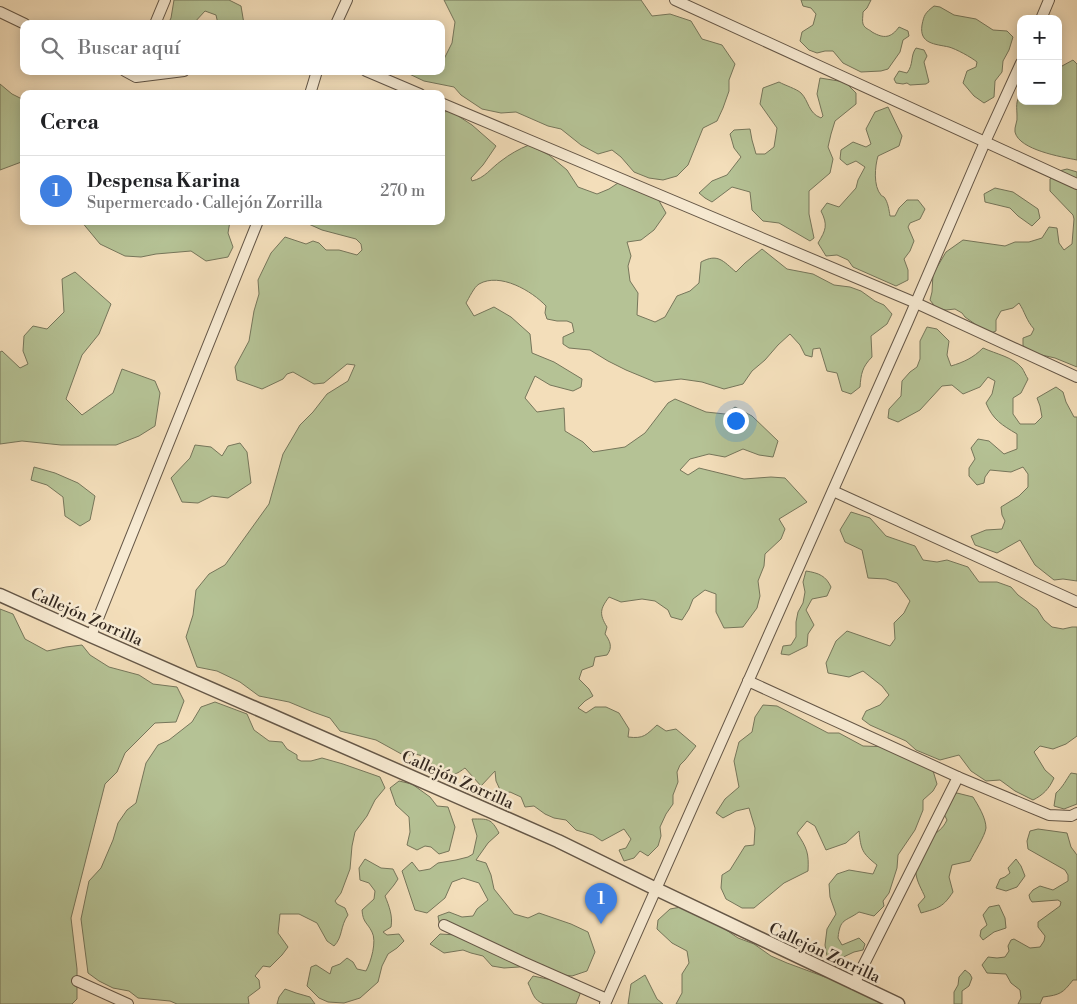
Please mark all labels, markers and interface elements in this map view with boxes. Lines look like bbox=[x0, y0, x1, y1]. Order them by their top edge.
map controls bbox=[1017, 15, 1062, 105]
button: + bbox=[1017, 15, 1062, 60]
search box bbox=[20, 20, 445, 75]
icon: search bbox=[38, 34, 66, 62]
text: Buscar aquí bbox=[78, 36, 180, 60]
button: − bbox=[1017, 60, 1062, 105]
text: Cerca bbox=[40, 110, 99, 136]
text: Despensa Karina bbox=[87, 169, 240, 193]
text: 1 bbox=[52, 181, 60, 201]
text: 270 m bbox=[380, 181, 425, 201]
text: Supermercado · Callejón Zorrilla bbox=[87, 193, 323, 213]
your location bbox=[723, 408, 749, 434]
street label: Callejón Zorrilla bbox=[27, 583, 147, 651]
street label: Callejón Zorrilla bbox=[398, 746, 518, 814]
pin: 1 bbox=[585, 883, 617, 924]
street label: Callejón Zorrilla bbox=[766, 918, 884, 988]

